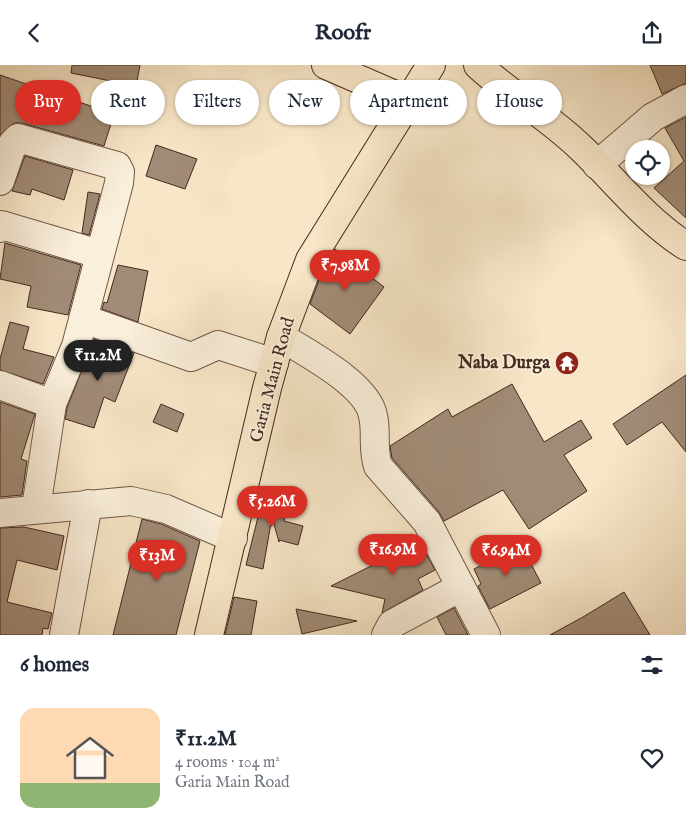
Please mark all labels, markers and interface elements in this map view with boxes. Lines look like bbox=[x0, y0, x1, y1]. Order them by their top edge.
icon: back bbox=[20, 19, 48, 47]
text: Roofr bbox=[315, 19, 371, 47]
icon: share bbox=[638, 19, 666, 47]
chip: Buy bbox=[15, 80, 81, 125]
chip: Rent bbox=[91, 80, 165, 125]
chip: Filters bbox=[175, 80, 259, 125]
chip: New bbox=[269, 80, 340, 125]
chip: Apartment bbox=[350, 80, 467, 125]
chip: House bbox=[477, 80, 562, 125]
map controls bbox=[625, 140, 670, 185]
button: locate bbox=[625, 140, 670, 185]
pin: ₹7.98M bbox=[304, 249, 386, 292]
text: ₹7.98M bbox=[321, 256, 369, 276]
street label: Garia Main Road bbox=[245, 314, 301, 445]
pin: ₹11.2M bbox=[57, 339, 139, 382]
text: ₹11.2M bbox=[74, 346, 122, 366]
temple icon: Naba Durga bbox=[554, 350, 580, 376]
place label: Naba Durga bbox=[457, 352, 551, 375]
pin: ₹5.26M bbox=[231, 485, 313, 528]
text: ₹5.26M bbox=[248, 492, 296, 512]
pin: ₹16.9M bbox=[352, 533, 434, 576]
pin: ₹6.94M bbox=[465, 535, 547, 577]
pin: ₹13M bbox=[127, 539, 187, 582]
text: ₹16.9M bbox=[369, 540, 417, 560]
text: ₹6.94M bbox=[481, 541, 531, 561]
text: ₹13M bbox=[139, 546, 175, 566]
icon: filters bbox=[638, 651, 666, 679]
text: 6 homes bbox=[20, 652, 89, 679]
text: ₹11.2M bbox=[175, 726, 237, 753]
icon: home bbox=[60, 728, 120, 788]
icon: heart bbox=[638, 744, 666, 772]
text: 4 rooms · 104 m² bbox=[175, 753, 280, 773]
text: Garia Main Road bbox=[175, 773, 290, 793]

